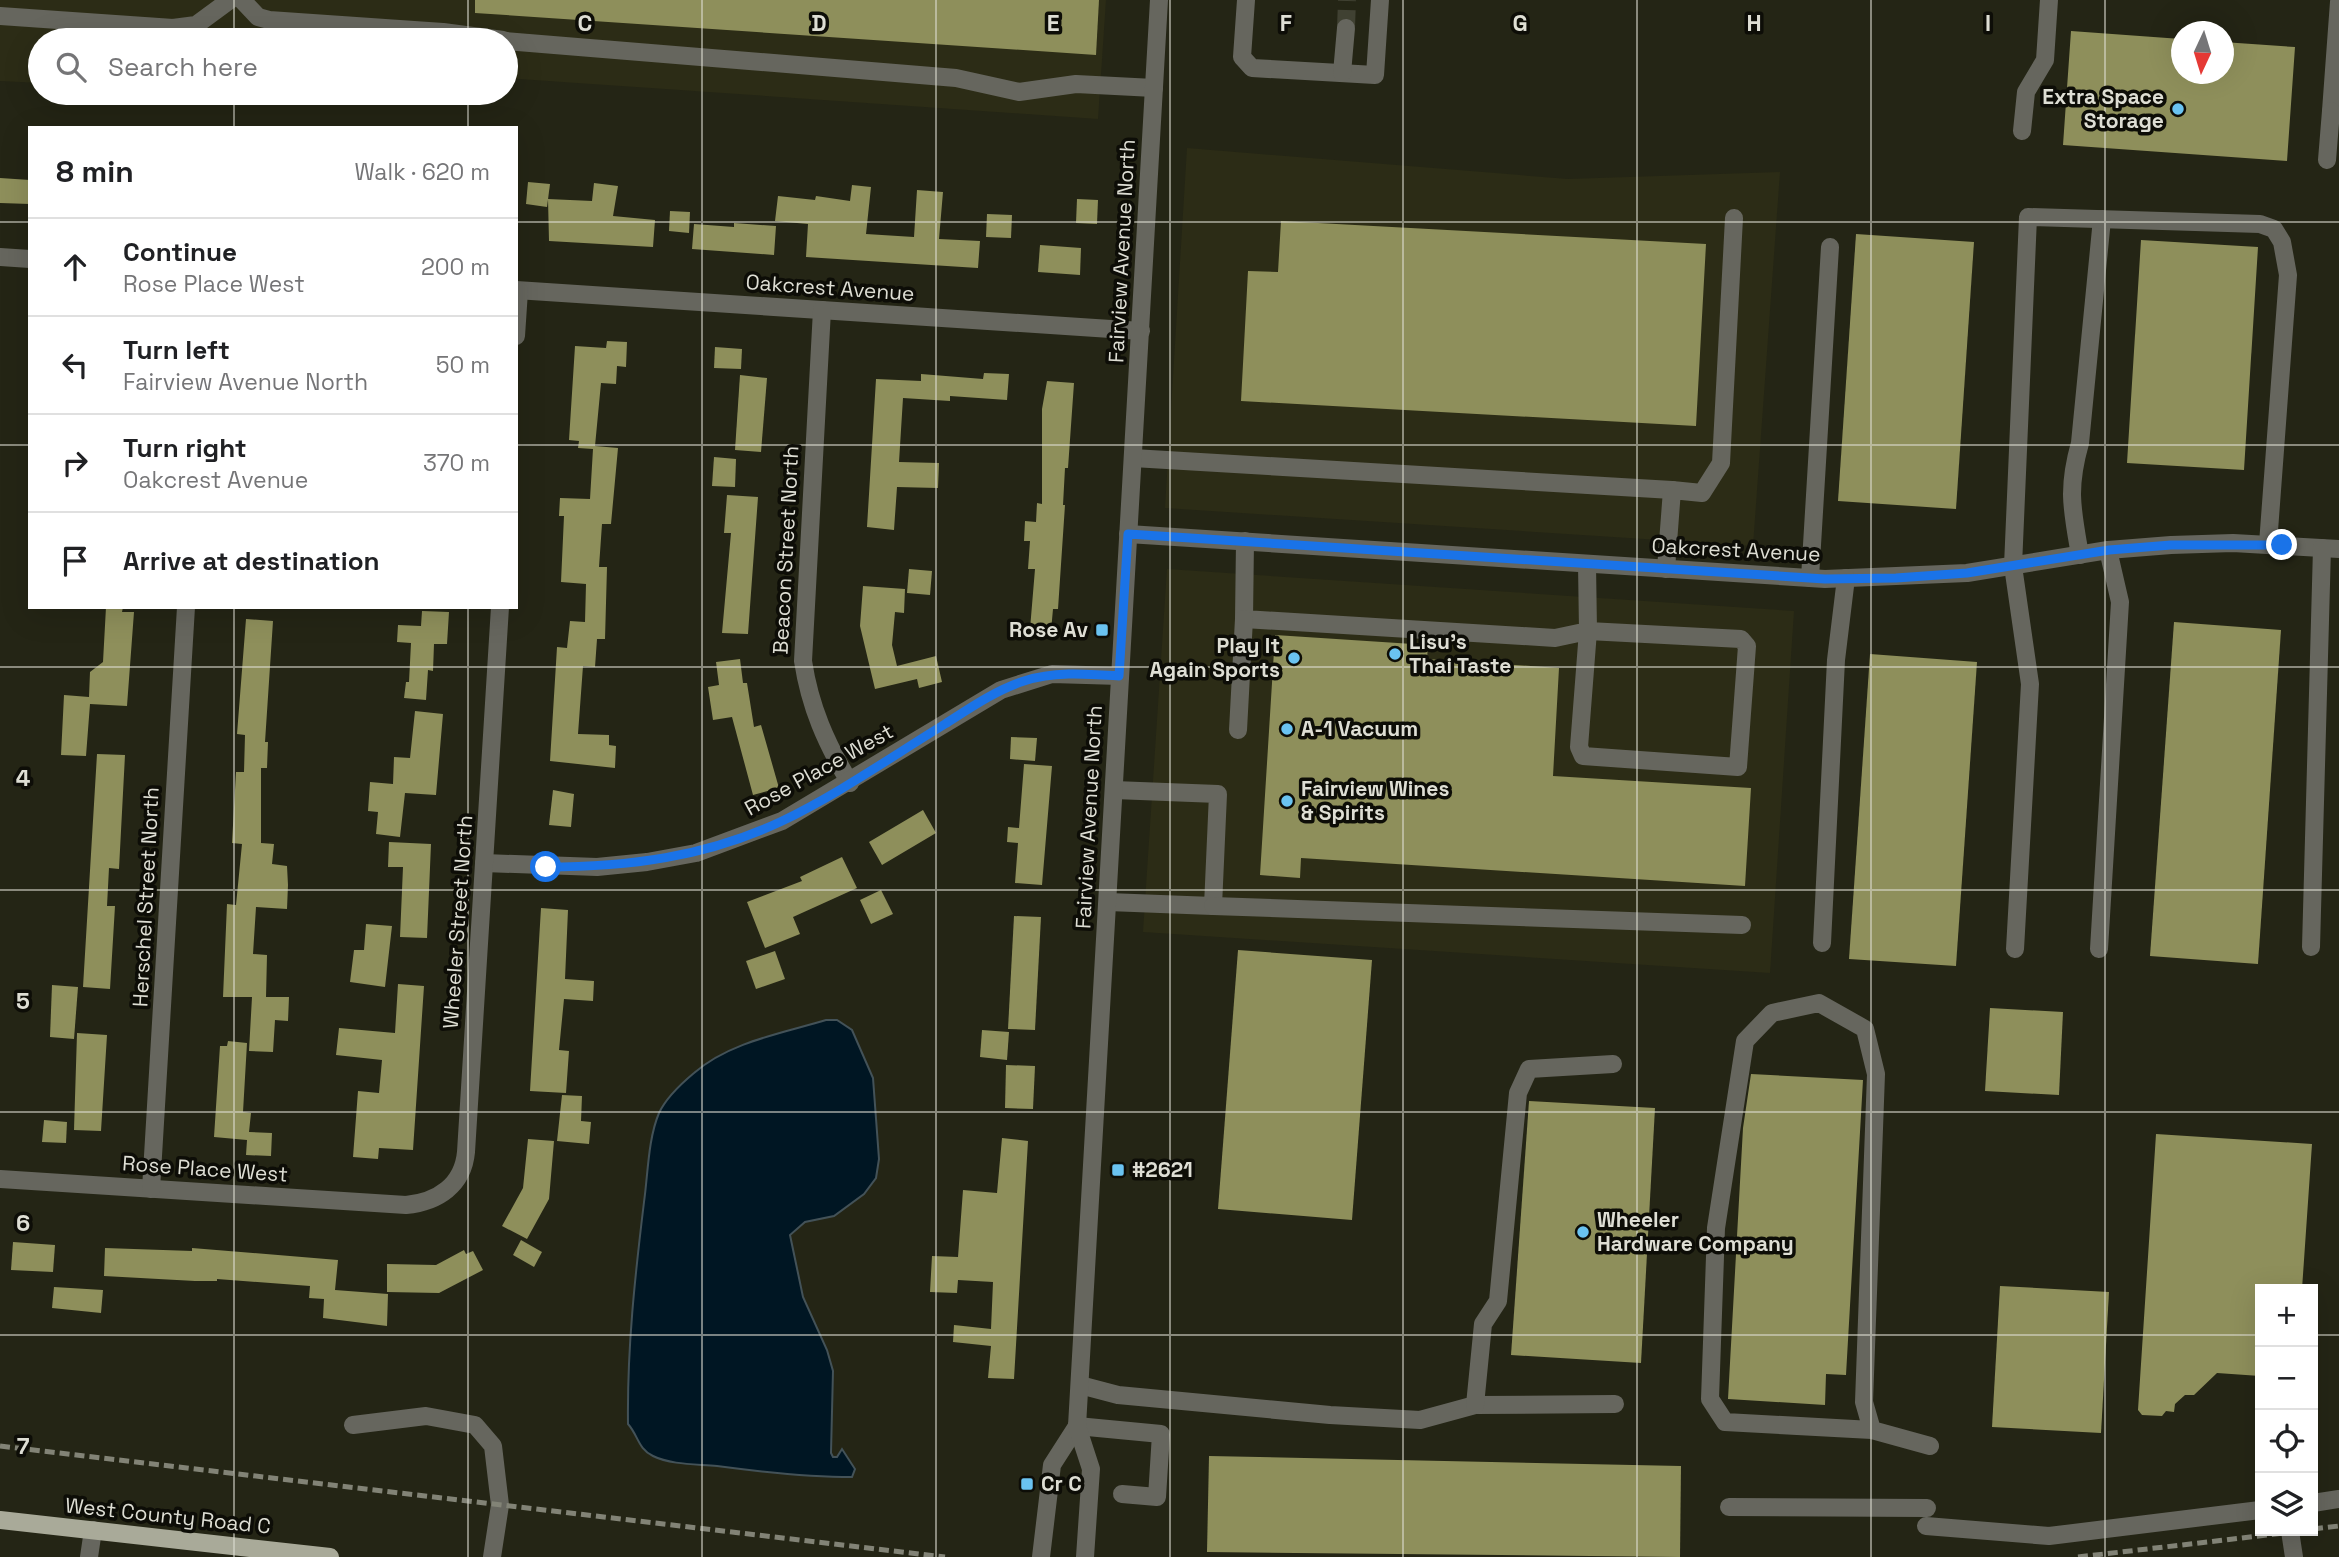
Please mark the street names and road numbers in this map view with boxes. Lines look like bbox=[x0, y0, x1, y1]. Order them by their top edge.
street label: Fairview Avenue North bbox=[1102, 138, 1141, 363]
street label: Oakcrest Avenue bbox=[745, 268, 915, 307]
street label: Beacon Street North bbox=[767, 445, 804, 655]
street label: Oakcrest Avenue bbox=[1651, 532, 1821, 567]
street label: Fairview Avenue North bbox=[1069, 704, 1108, 929]
street label: Rose Place West bbox=[740, 718, 898, 822]
street label: Herschel Street North bbox=[126, 786, 165, 1008]
street label: Wheeler Street North bbox=[437, 814, 478, 1030]
street label: Rose Place West bbox=[121, 1149, 289, 1188]
street label: West County Road C bbox=[64, 1491, 272, 1540]

